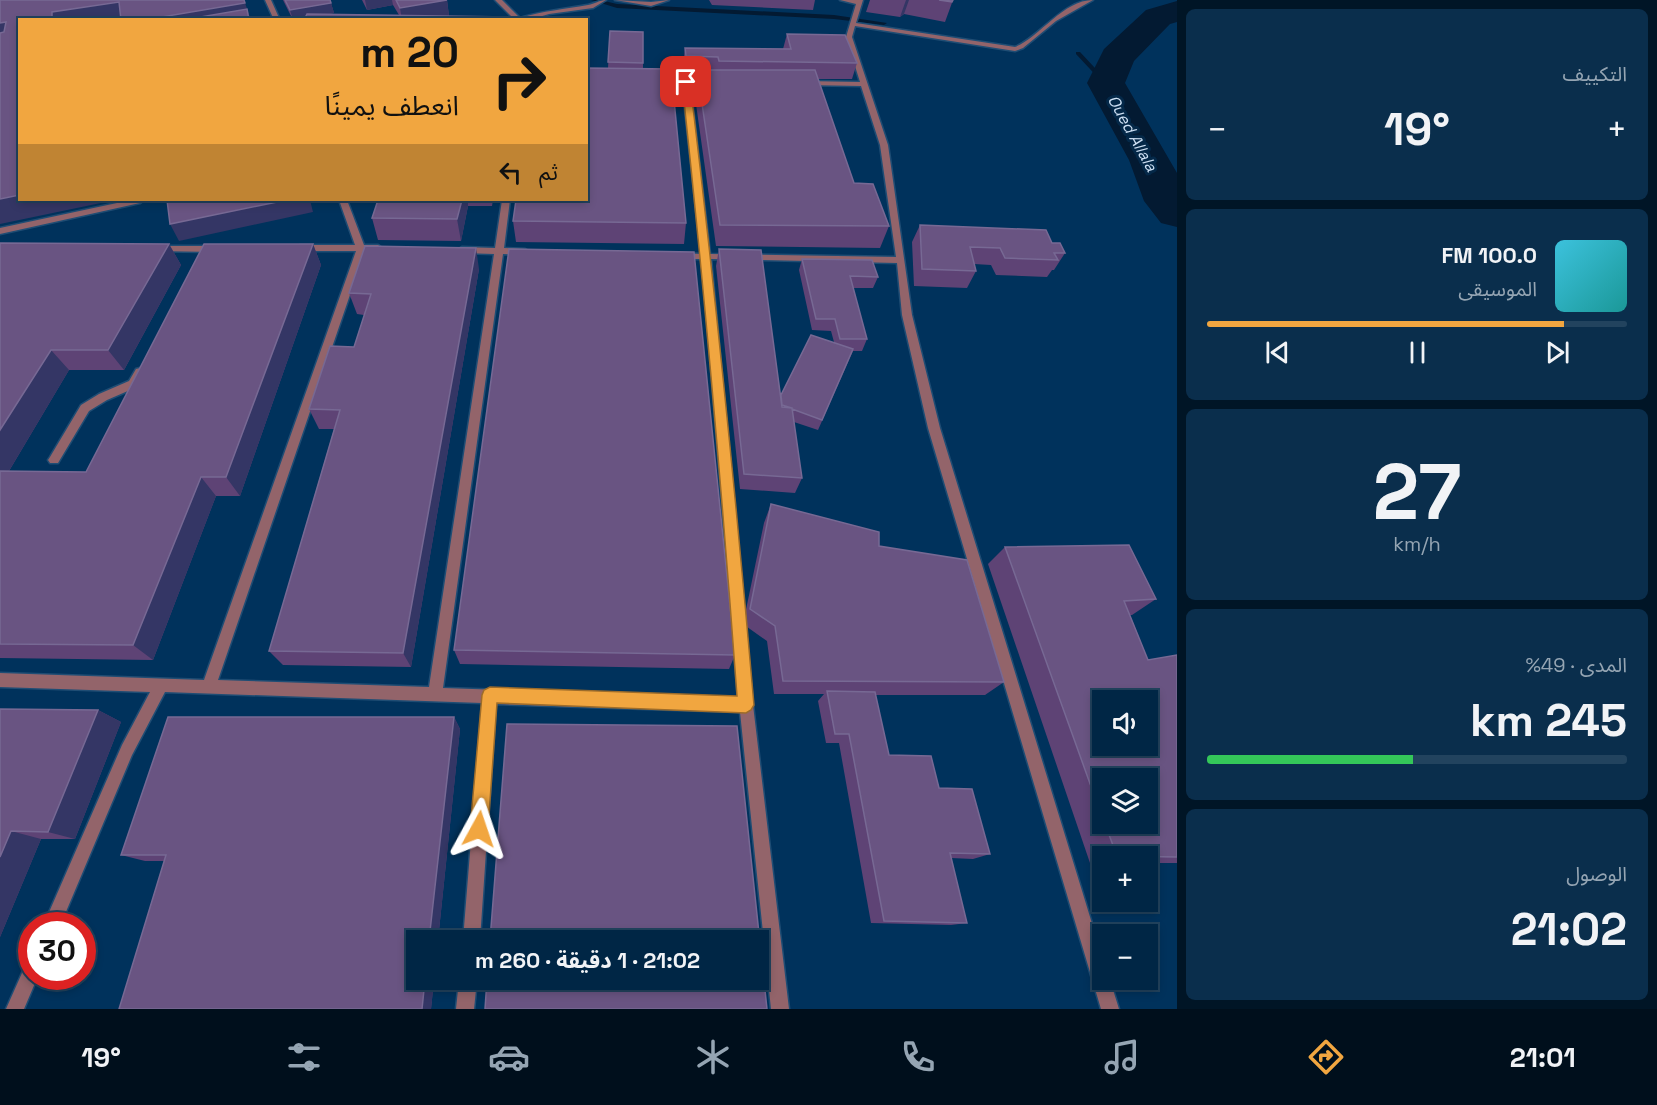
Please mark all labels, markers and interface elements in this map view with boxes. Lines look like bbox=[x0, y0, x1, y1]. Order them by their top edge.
text: 20 m bbox=[360, 26, 459, 79]
icon: right bbox=[480, 42, 558, 120]
pin bbox=[660, 56, 711, 107]
text: التكييف bbox=[1563, 61, 1627, 87]
icon: arrive bbox=[669, 65, 702, 98]
text: انعطف يمينًا bbox=[325, 88, 459, 123]
water label: Oued Allala bbox=[1103, 91, 1163, 176]
text: 19° bbox=[1384, 101, 1450, 158]
text: − bbox=[1207, 109, 1227, 151]
text: + bbox=[1607, 109, 1627, 151]
icon: left bbox=[494, 156, 527, 189]
text: ثم bbox=[539, 158, 558, 186]
text: 100.0 FM bbox=[1442, 241, 1537, 269]
text: الموسيقى bbox=[1458, 276, 1537, 302]
icon: previous bbox=[1261, 336, 1294, 369]
icon: pause bbox=[1401, 336, 1434, 369]
icon: next bbox=[1541, 336, 1574, 369]
text: 27 bbox=[1373, 442, 1461, 542]
text: km/h bbox=[1393, 531, 1441, 557]
text: المدى · 49% bbox=[1525, 652, 1627, 678]
map controls bbox=[1092, 690, 1158, 990]
button: sound bbox=[1092, 690, 1158, 756]
text: 245 km bbox=[1470, 692, 1627, 749]
button: layers bbox=[1092, 768, 1158, 834]
position arrow bbox=[447, 797, 511, 861]
button: + bbox=[1092, 846, 1158, 912]
text: الوصول bbox=[1566, 861, 1627, 887]
text: 21:02 bbox=[1511, 901, 1627, 958]
speed limit sign: 30 bbox=[18, 912, 96, 990]
button: − bbox=[1092, 924, 1158, 990]
text: 21:02 · 1 دقيقة · 260 m bbox=[475, 946, 700, 974]
icon: filters bbox=[283, 1036, 325, 1078]
icon: car bbox=[488, 1036, 530, 1078]
icon: climate bbox=[692, 1036, 734, 1078]
icon: phone bbox=[897, 1036, 939, 1078]
icon: music bbox=[1101, 1036, 1143, 1078]
icon: directions bbox=[1305, 1036, 1347, 1078]
text: 19° bbox=[81, 1040, 121, 1075]
text: 21:01 bbox=[1510, 1040, 1576, 1075]

